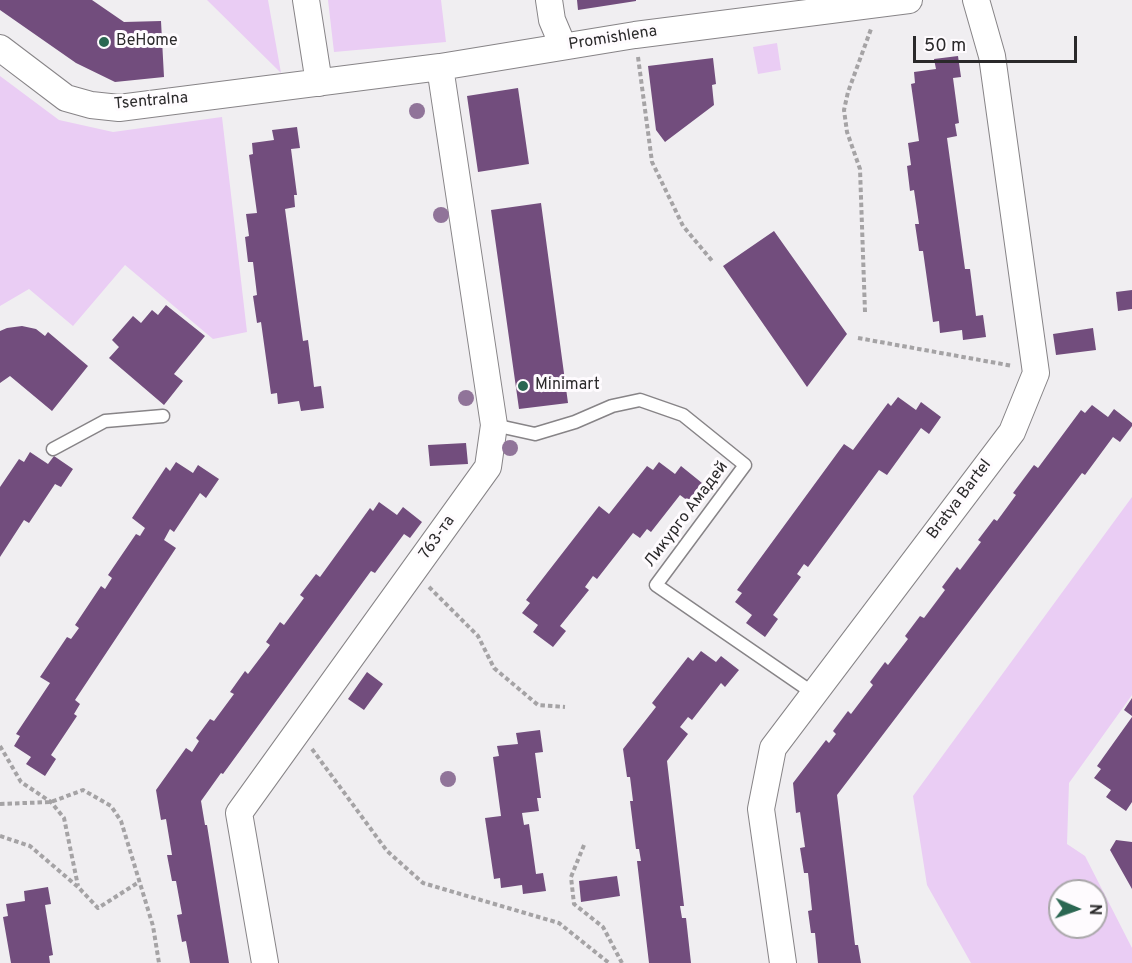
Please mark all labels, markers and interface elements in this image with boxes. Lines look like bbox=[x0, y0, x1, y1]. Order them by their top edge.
street label: Promishlena bbox=[567, 23, 659, 55]
scale bar bbox=[916, 24, 1080, 62]
place label: BeHome bbox=[116, 32, 178, 52]
marker: BeHome bbox=[97, 35, 111, 49]
text: 50 m bbox=[924, 35, 966, 58]
street label: Tsentralna bbox=[113, 89, 189, 115]
place label: Minimart bbox=[535, 376, 600, 396]
marker: Minimart bbox=[516, 379, 530, 393]
street label: Bratya Bartel bbox=[924, 456, 996, 544]
street label: Ликурго Амадей bbox=[641, 458, 733, 572]
street label: 763-та bbox=[416, 513, 460, 563]
north arrow bbox=[1048, 879, 1108, 939]
text: N bbox=[1084, 903, 1104, 916]

